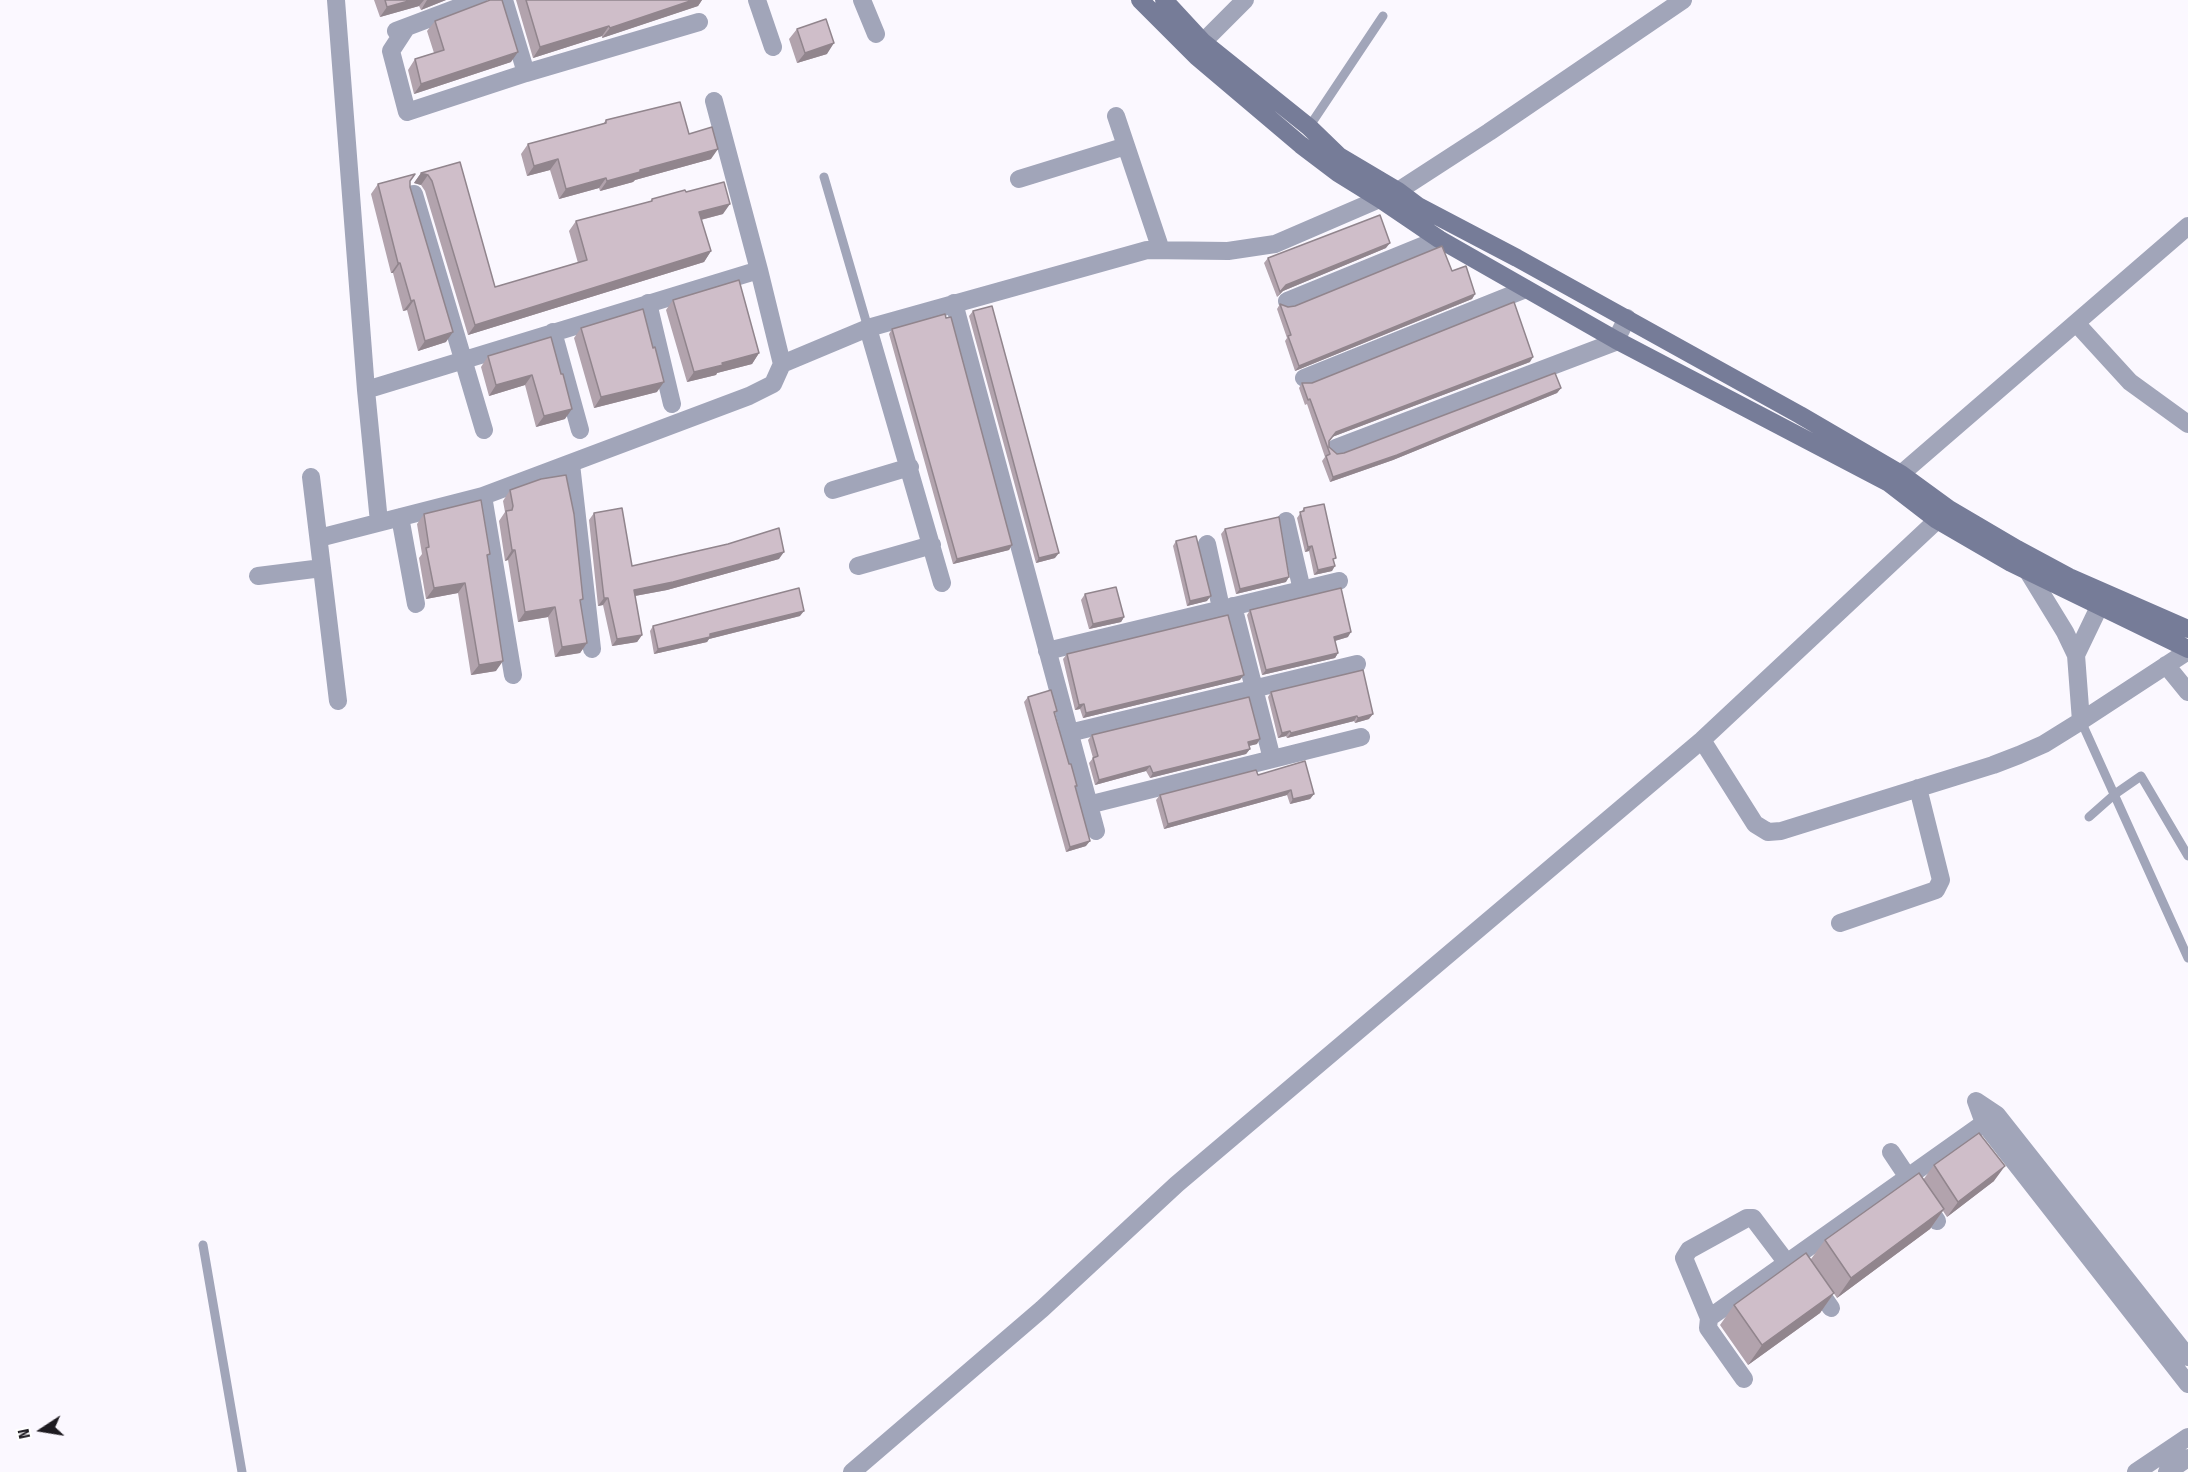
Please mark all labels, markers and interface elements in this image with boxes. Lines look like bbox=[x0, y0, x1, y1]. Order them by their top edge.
north arrow bbox=[12, 1400, 72, 1460]
text: N bbox=[14, 1427, 34, 1441]

